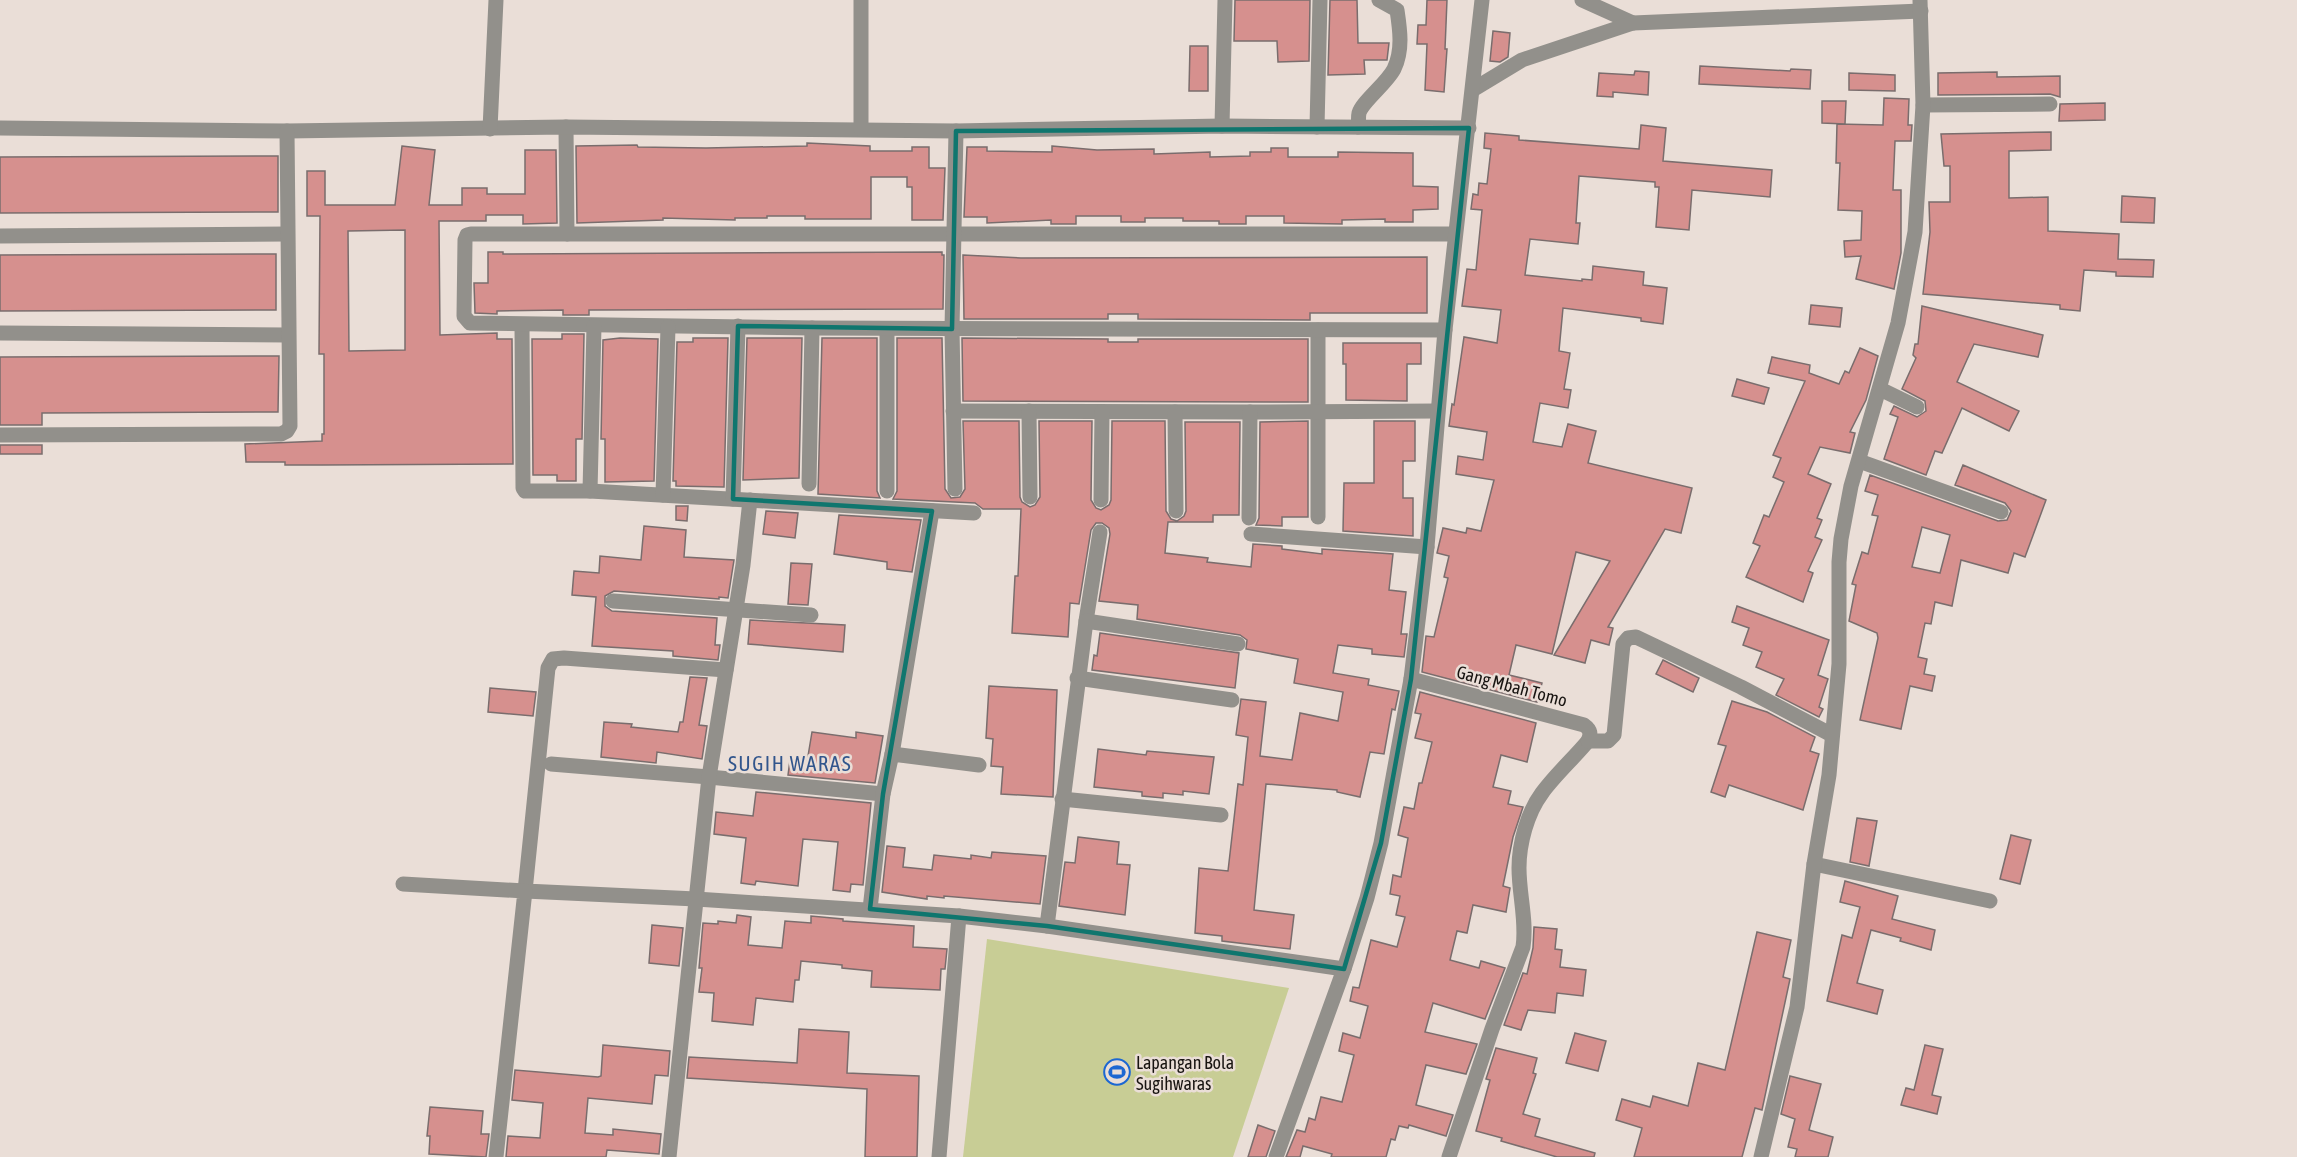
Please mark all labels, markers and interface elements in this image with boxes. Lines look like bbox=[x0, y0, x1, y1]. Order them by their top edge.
street label: Gang Mbah Tomo bbox=[1454, 661, 1570, 711]
district label: SUGIH WARAS bbox=[728, 751, 852, 775]
place label: Lapangan Bola Sugihwaras bbox=[1136, 1052, 1234, 1094]
sports icon: Lapangan Bola Sugihwaras bbox=[1102, 1057, 1132, 1087]

